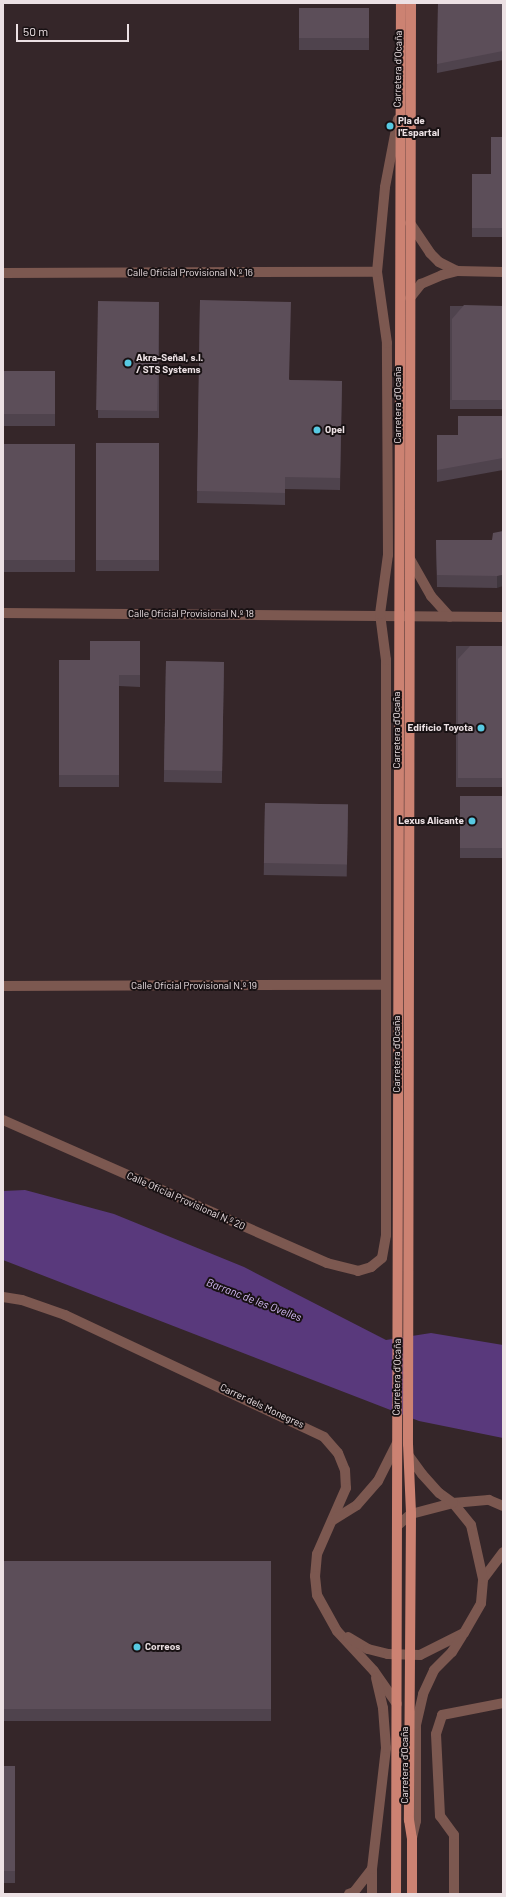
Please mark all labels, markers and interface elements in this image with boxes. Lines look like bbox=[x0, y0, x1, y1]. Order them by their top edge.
scale bar bbox=[18, 16, 131, 42]
text: 50 m bbox=[23, 24, 48, 38]
street label: Carretera d'Ocaña bbox=[391, 30, 405, 108]
place label: Pla de l'Espartal bbox=[398, 114, 439, 138]
marker: Pla de l'Espartal bbox=[385, 121, 395, 131]
street label: Calle Oficial Provisional N.º 16 bbox=[127, 267, 253, 279]
place label: Akra-Señal, s.l. / STS Systems bbox=[136, 351, 203, 374]
marker: Akra-Señal, s.l. / STS Systems bbox=[123, 358, 133, 368]
street label: Carretera d'Ocaña bbox=[392, 367, 404, 443]
place label: Opel bbox=[325, 424, 345, 436]
marker: Opel bbox=[312, 425, 322, 435]
street label: Calle Oficial Provisional N.º 18 bbox=[128, 608, 254, 620]
street label: Carretera d'Ocaña bbox=[391, 692, 403, 768]
place label: Edificio Toyota bbox=[408, 722, 473, 734]
marker: Edificio Toyota bbox=[476, 723, 486, 733]
place label: Lexus Alicante bbox=[398, 815, 464, 827]
marker: Lexus Alicante bbox=[467, 816, 477, 826]
street label: Calle Oficial Provisional N.º 19 bbox=[131, 980, 257, 992]
street label: Carretera d'Ocaña bbox=[391, 1016, 403, 1092]
street label: Calle Oficial Provisional N.º 20 bbox=[125, 1169, 247, 1233]
water label: Barranc de les Ovelles bbox=[205, 1276, 303, 1324]
street label: Carretera d'Ocaña bbox=[390, 1338, 404, 1416]
street label: Carrer dels Monegres bbox=[218, 1381, 306, 1431]
place label: Correos bbox=[145, 1641, 180, 1653]
marker: Correos bbox=[132, 1642, 142, 1652]
street label: Carretera d'Ocaña bbox=[399, 1727, 411, 1803]

